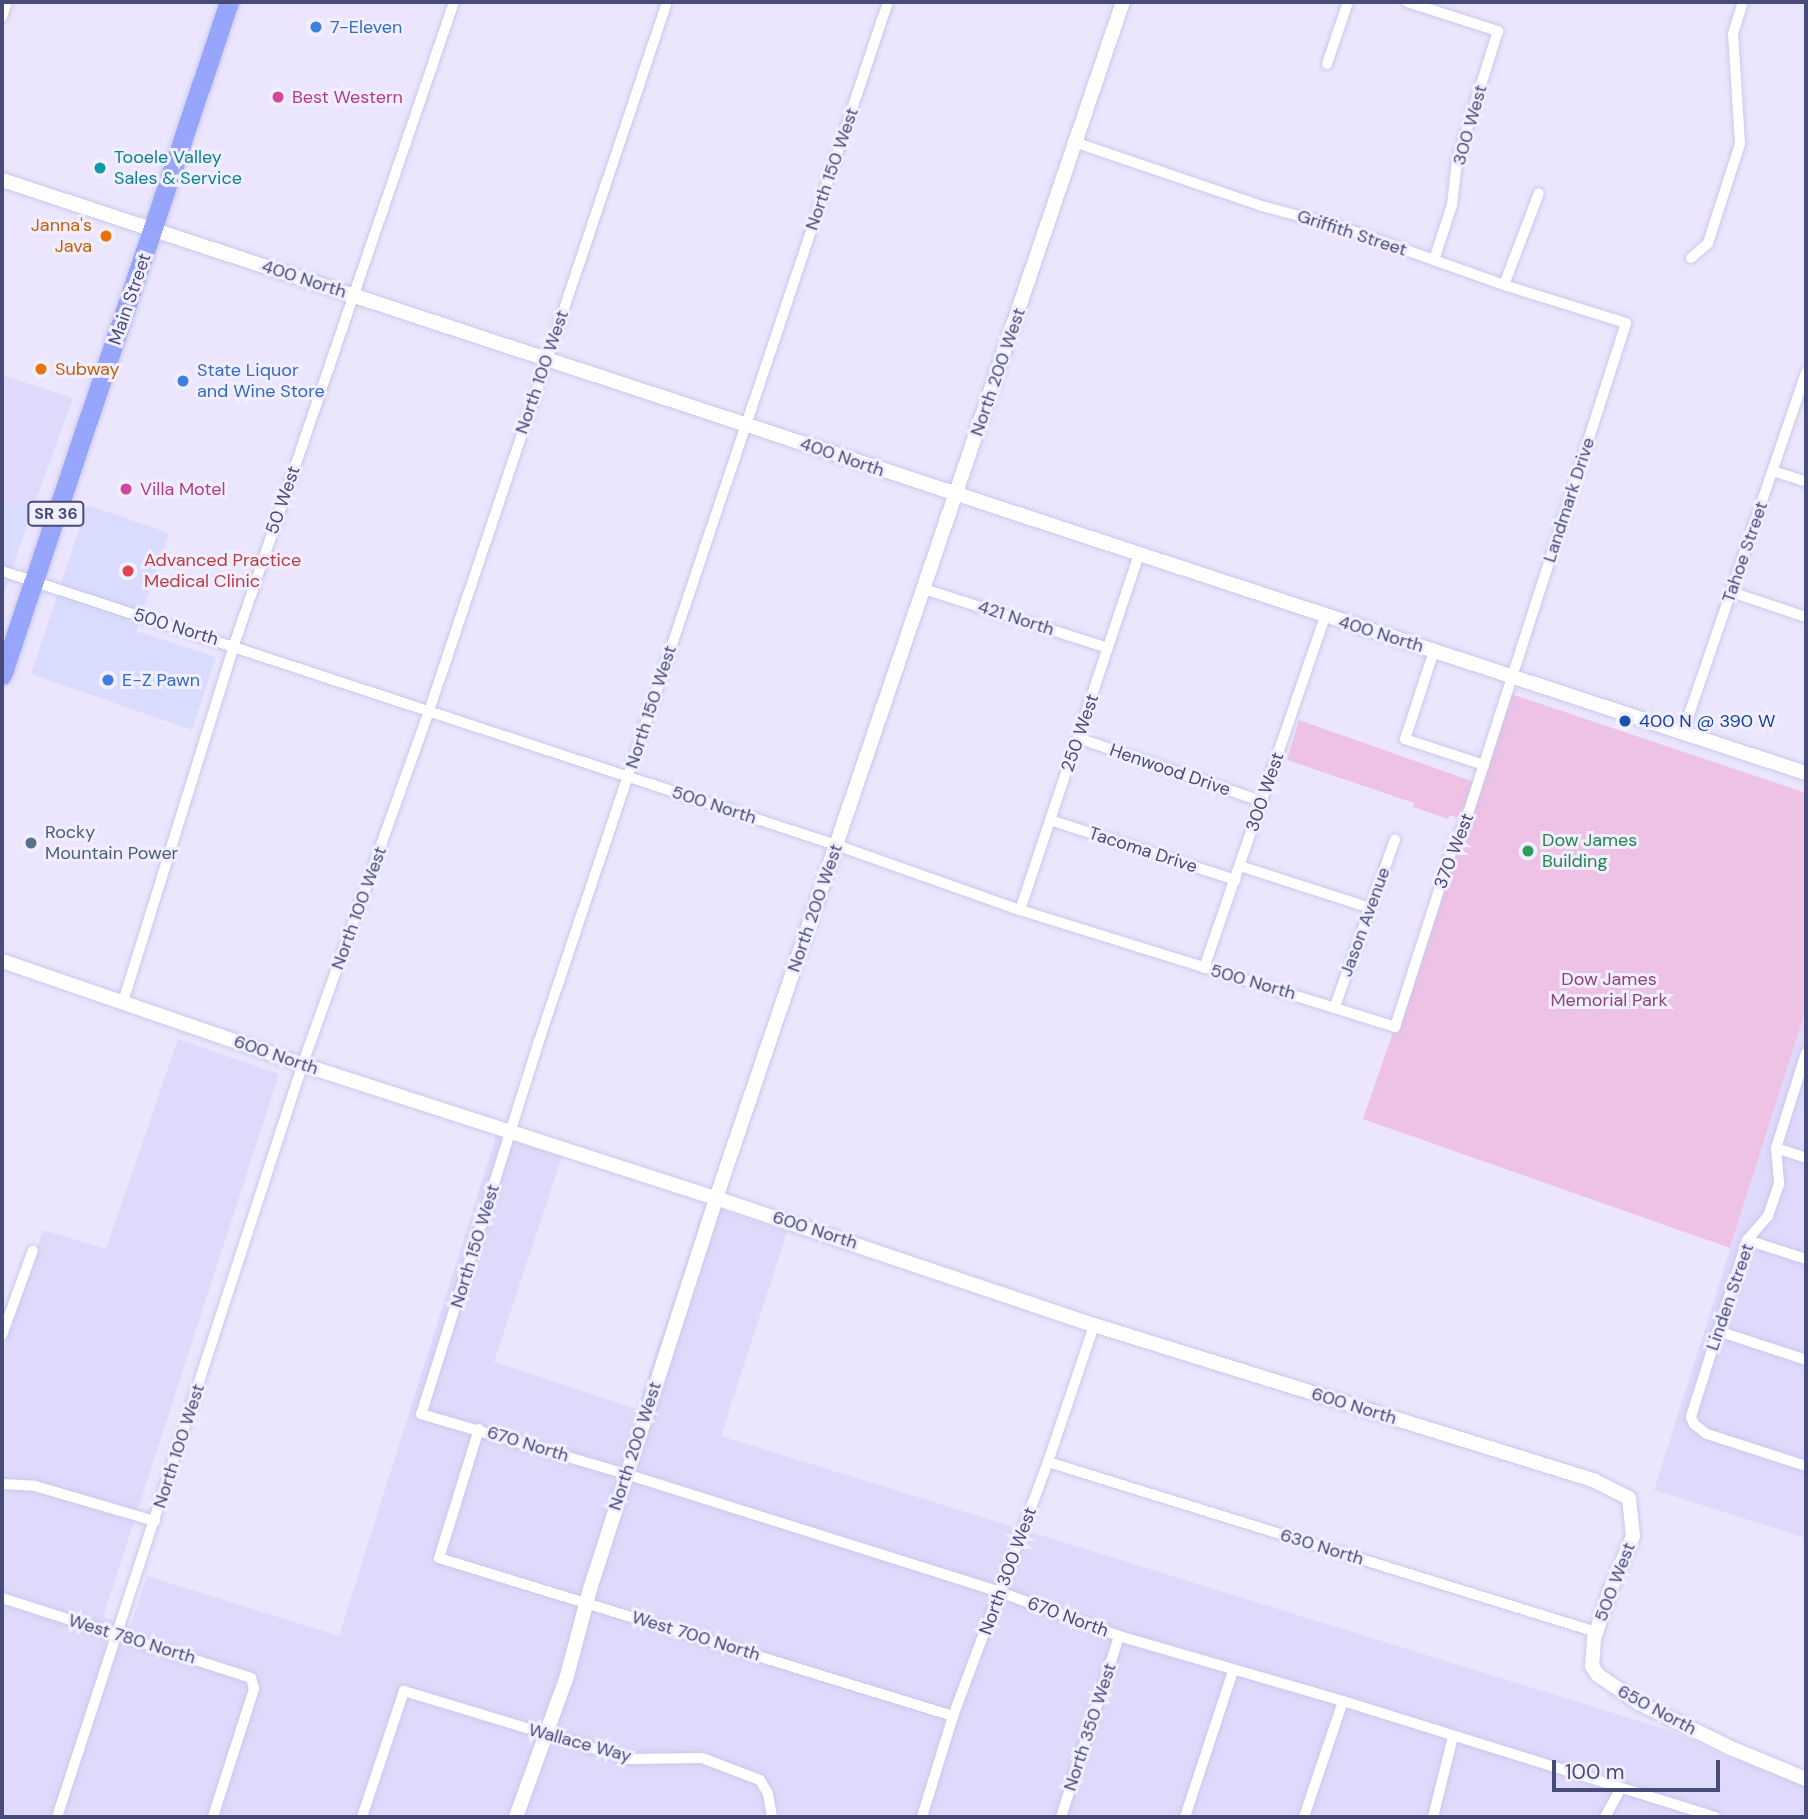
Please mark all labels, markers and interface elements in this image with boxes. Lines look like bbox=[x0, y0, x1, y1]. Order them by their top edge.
place label: 7-Eleven bbox=[330, 16, 402, 38]
marker: 7-Eleven bbox=[308, 19, 324, 35]
street label: 300 West bbox=[1448, 82, 1492, 168]
place label: Best Western bbox=[292, 86, 403, 108]
marker: Best Western bbox=[270, 89, 286, 105]
street label: North 150 West bbox=[801, 105, 863, 233]
place label: Tooele Valley Sales & Service bbox=[114, 147, 242, 190]
marker: Tooele Valley Sales & Service bbox=[92, 160, 108, 176]
street label: Griffith Street bbox=[1294, 205, 1410, 261]
place label: Janna's Java bbox=[31, 215, 92, 258]
marker: Janna's Java bbox=[98, 228, 114, 244]
street label: Main Street bbox=[104, 250, 156, 348]
street label: 400 North bbox=[259, 255, 349, 303]
street label: North 200 West bbox=[966, 305, 1030, 439]
street label: North 100 West bbox=[511, 307, 573, 437]
place label: Subway bbox=[55, 358, 120, 380]
place label: State Liquor and Wine Store bbox=[197, 360, 325, 402]
marker: Subway bbox=[33, 361, 49, 377]
marker: State Liquor and Wine Store bbox=[175, 373, 191, 389]
street label: 400 North bbox=[797, 433, 887, 481]
street label: Landmark Drive bbox=[1539, 435, 1599, 565]
street label: 50 West bbox=[261, 463, 305, 537]
place label: Villa Motel bbox=[140, 478, 225, 500]
marker: Villa Motel bbox=[118, 481, 134, 497]
street label: Tahoe Street bbox=[1718, 499, 1772, 605]
road number: SR 36 bbox=[26, 502, 86, 526]
place label: Advanced Practice Medical Clinic bbox=[144, 550, 301, 592]
marker: Advanced Practice Medical Clinic bbox=[118, 561, 138, 581]
street label: 421 North bbox=[975, 596, 1057, 640]
street label: 500 North bbox=[131, 604, 221, 650]
street label: 400 North bbox=[1336, 611, 1426, 657]
street label: North 150 West bbox=[621, 643, 681, 771]
place label: E-Z Pawn bbox=[122, 669, 200, 691]
marker: E-Z Pawn bbox=[100, 672, 116, 688]
street label: 250 West bbox=[1057, 691, 1103, 775]
place label: 400 N @ 390 W bbox=[1639, 710, 1775, 732]
marker: 400 N @ 390 W bbox=[1617, 713, 1633, 729]
street label: Henwood Drive bbox=[1107, 739, 1233, 801]
street label: 300 West bbox=[1241, 749, 1289, 835]
street label: 500 North bbox=[669, 781, 759, 829]
street label: 370 West bbox=[1430, 810, 1478, 892]
place label: Rocky Mountain Power bbox=[45, 822, 178, 864]
street label: Tacoma Drive bbox=[1086, 822, 1200, 878]
place label: Dow James Building bbox=[1542, 830, 1637, 872]
marker: Rocky Mountain Power bbox=[23, 835, 39, 851]
street label: North 200 West bbox=[783, 841, 847, 975]
street label: North 100 West bbox=[327, 843, 391, 973]
marker: Dow James Building bbox=[1520, 843, 1536, 859]
street label: Jason Avenue bbox=[1335, 864, 1395, 980]
street label: 500 North bbox=[1208, 960, 1298, 1004]
park label: Dow James Memorial Park bbox=[1550, 969, 1668, 1012]
street label: 600 North bbox=[231, 1030, 321, 1080]
street label: North 150 West bbox=[446, 1182, 504, 1310]
street label: 600 North bbox=[770, 1206, 860, 1254]
street label: Linden Street bbox=[1702, 1241, 1758, 1353]
street label: North 200 West bbox=[604, 1379, 666, 1513]
street label: North 100 West bbox=[149, 1381, 209, 1511]
street label: 600 North bbox=[1309, 1383, 1399, 1429]
street label: 670 North bbox=[484, 1421, 572, 1467]
street label: North 300 West bbox=[975, 1504, 1041, 1638]
street label: 630 North bbox=[1278, 1524, 1366, 1570]
street label: 500 West bbox=[1590, 1539, 1640, 1625]
street label: 670 North bbox=[1025, 1592, 1111, 1642]
street label: West 700 North bbox=[629, 1606, 763, 1666]
street label: West 780 North bbox=[66, 1609, 198, 1669]
street label: North 350 West bbox=[1059, 1660, 1121, 1794]
street label: 650 North bbox=[1614, 1680, 1700, 1740]
street label: Wallace Way bbox=[526, 1719, 634, 1767]
scale bar bbox=[1556, 1745, 1724, 1789]
text: 100 m bbox=[1565, 1758, 1625, 1786]

